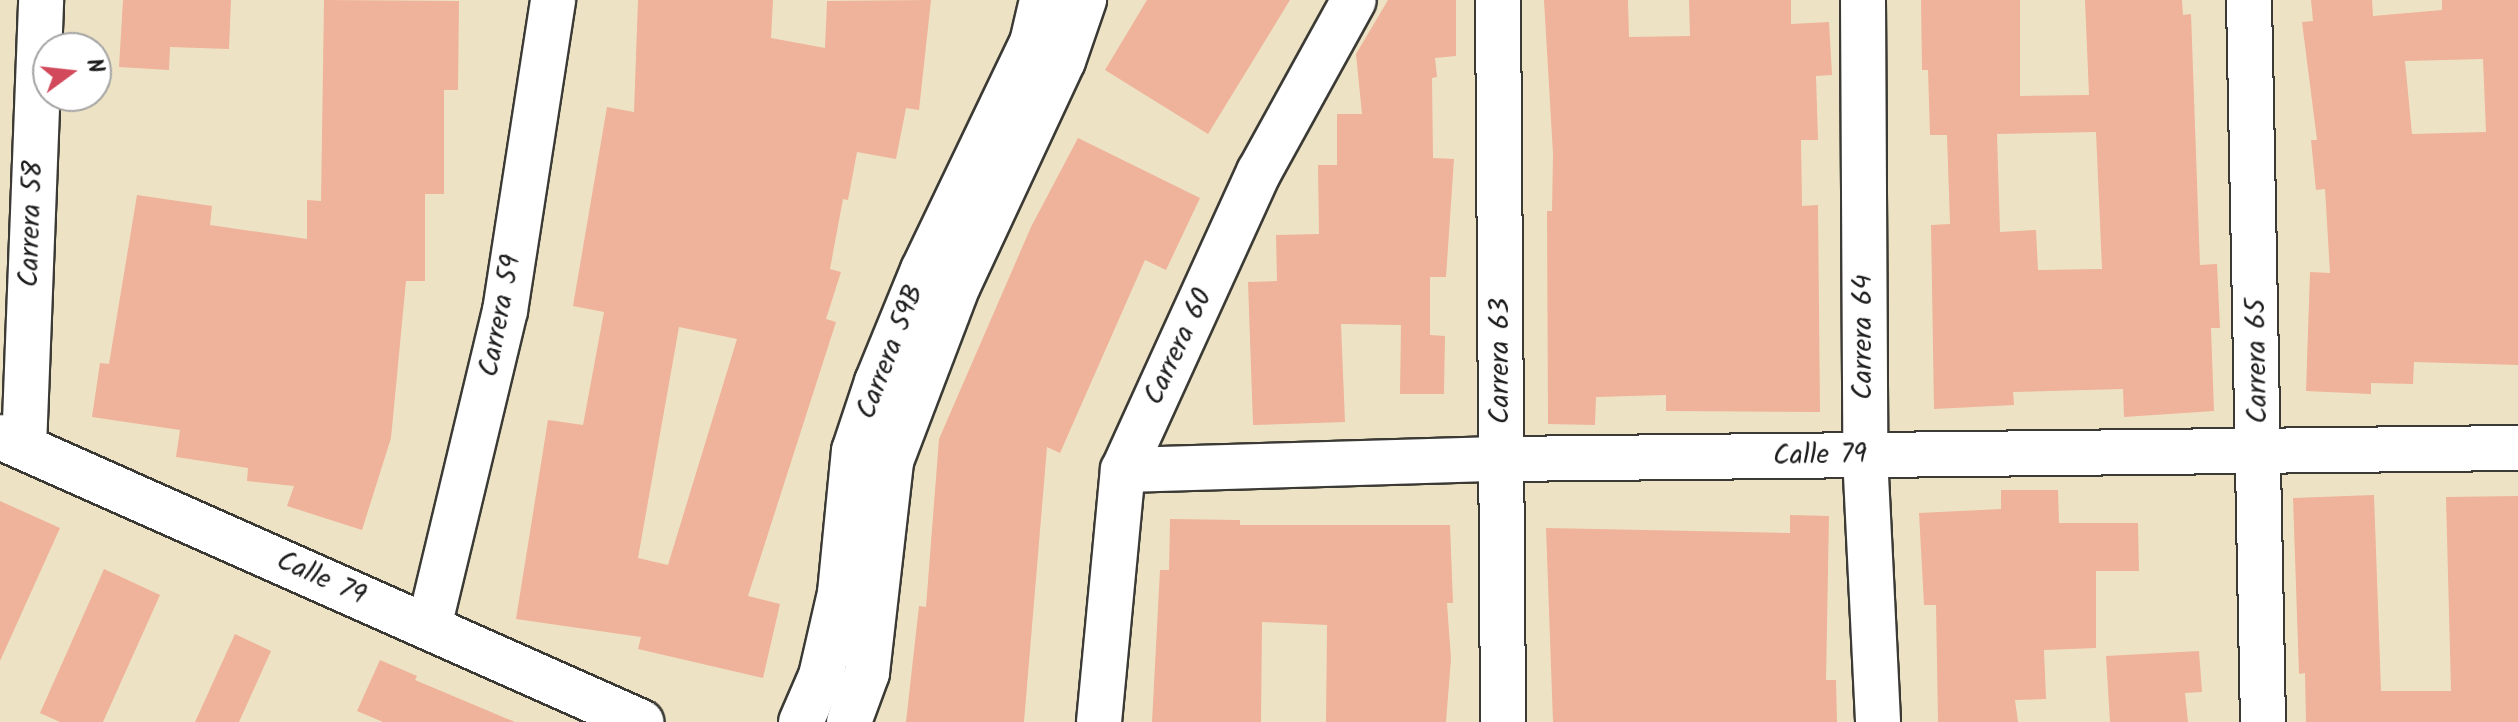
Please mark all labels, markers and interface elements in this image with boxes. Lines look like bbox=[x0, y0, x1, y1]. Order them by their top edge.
north arrow bbox=[32, 32, 112, 112]
text: N bbox=[75, 55, 112, 77]
street label: Carrera 58 bbox=[13, 160, 51, 288]
street label: Carrera 59 bbox=[473, 252, 529, 380]
street label: Carrera 64 bbox=[1847, 274, 1881, 400]
street label: Carrera 59B bbox=[850, 280, 932, 424]
street label: Carrera 60 bbox=[1138, 284, 1220, 410]
street label: Carrera 63 bbox=[1484, 298, 1518, 424]
street label: Carrera 65 bbox=[2240, 298, 2276, 424]
street label: Calle 79 bbox=[1773, 438, 1867, 474]
street label: Calle 79 bbox=[271, 545, 371, 613]

